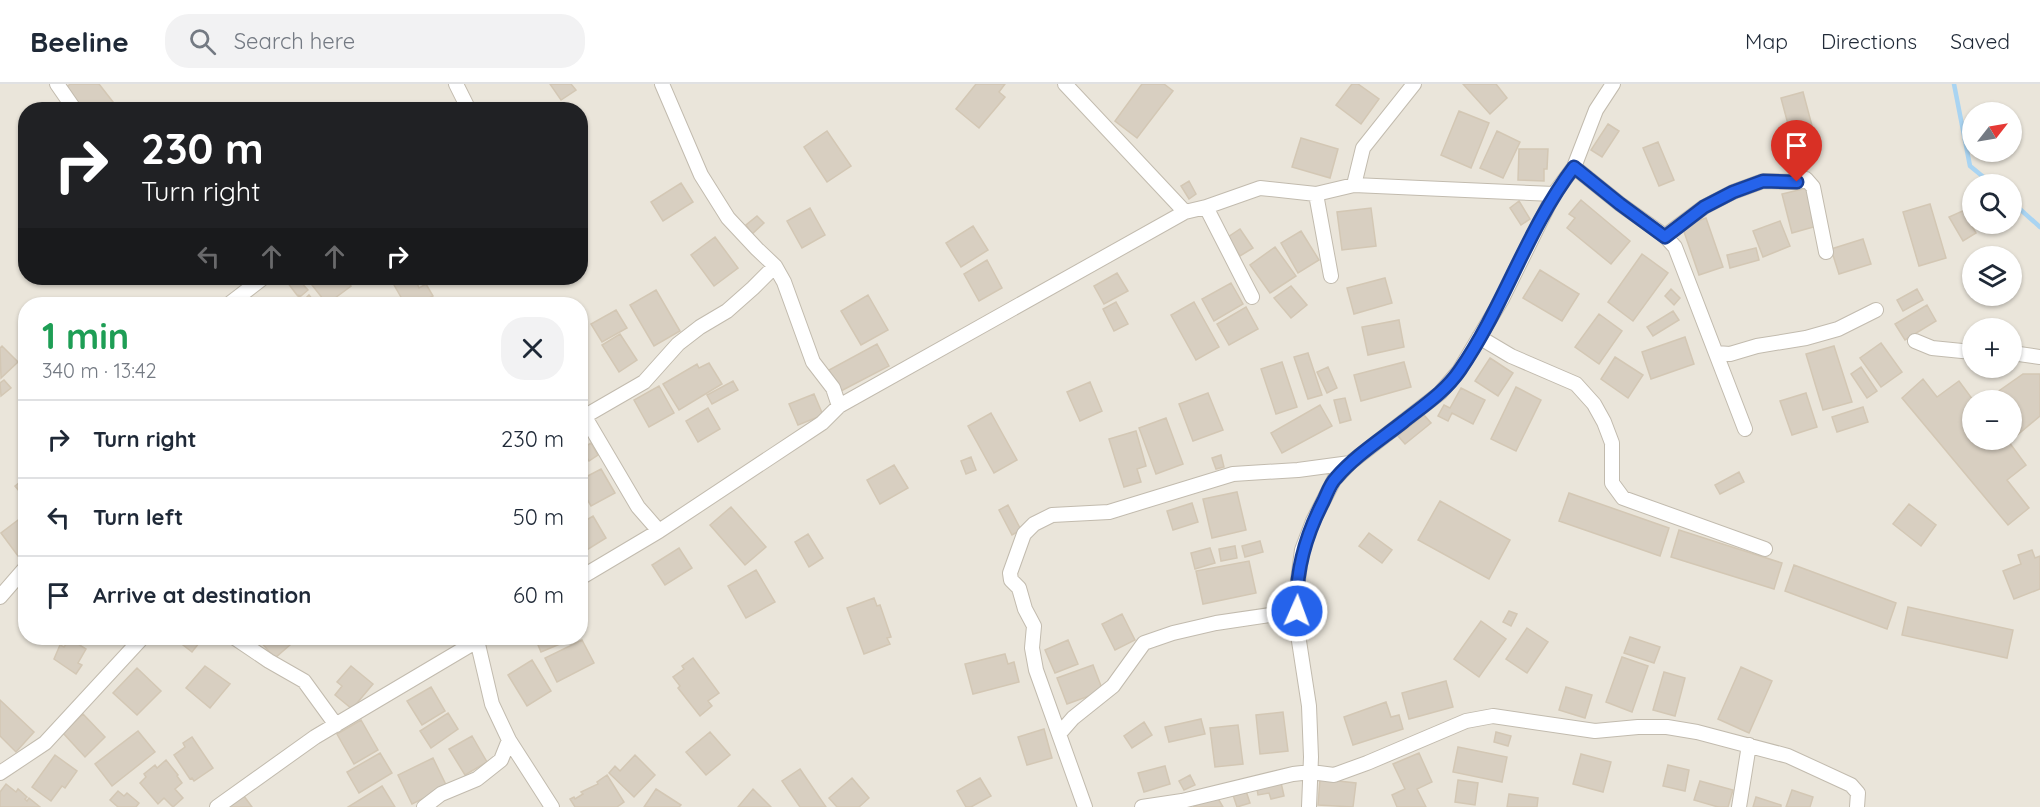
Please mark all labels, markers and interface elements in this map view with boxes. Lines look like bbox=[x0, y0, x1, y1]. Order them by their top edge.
search box bbox=[165, 14, 585, 68]
text: Beeline bbox=[30, 24, 129, 59]
icon: search bbox=[186, 25, 219, 58]
text: Search here bbox=[234, 27, 355, 55]
text: Map bbox=[1745, 28, 1788, 54]
text: Directions bbox=[1821, 28, 1917, 54]
text: Saved bbox=[1950, 28, 2010, 54]
north arrow bbox=[1962, 102, 2022, 162]
map controls bbox=[1962, 102, 2022, 450]
pin bbox=[1771, 120, 1822, 182]
text: 230 m bbox=[141, 122, 264, 175]
icon: right bbox=[42, 126, 120, 204]
icon: arrive bbox=[1780, 129, 1813, 162]
text: Turn right bbox=[141, 174, 260, 208]
button: search bbox=[1962, 174, 2022, 234]
icon: left bbox=[192, 240, 225, 273]
icon: ahead bbox=[255, 240, 288, 273]
icon: ahead bbox=[318, 240, 351, 273]
icon: right bbox=[381, 240, 414, 273]
button: layers bbox=[1962, 246, 2022, 306]
text: 1 min bbox=[42, 313, 129, 358]
button: close bbox=[501, 317, 564, 380]
button: + bbox=[1962, 318, 2022, 378]
text: 340 m · 13:42 bbox=[42, 358, 157, 383]
button: − bbox=[1962, 390, 2022, 450]
icon: right bbox=[42, 423, 75, 456]
text: Turn right bbox=[93, 425, 197, 453]
text: 230 m bbox=[501, 425, 564, 453]
icon: left bbox=[42, 501, 75, 534]
text: Turn left bbox=[93, 503, 183, 531]
text: 50 m bbox=[513, 503, 564, 531]
icon: arrive bbox=[42, 579, 75, 612]
position arrow bbox=[1265, 579, 1329, 643]
text: Arrive at destination bbox=[93, 581, 311, 609]
text: 60 m bbox=[513, 581, 564, 609]

